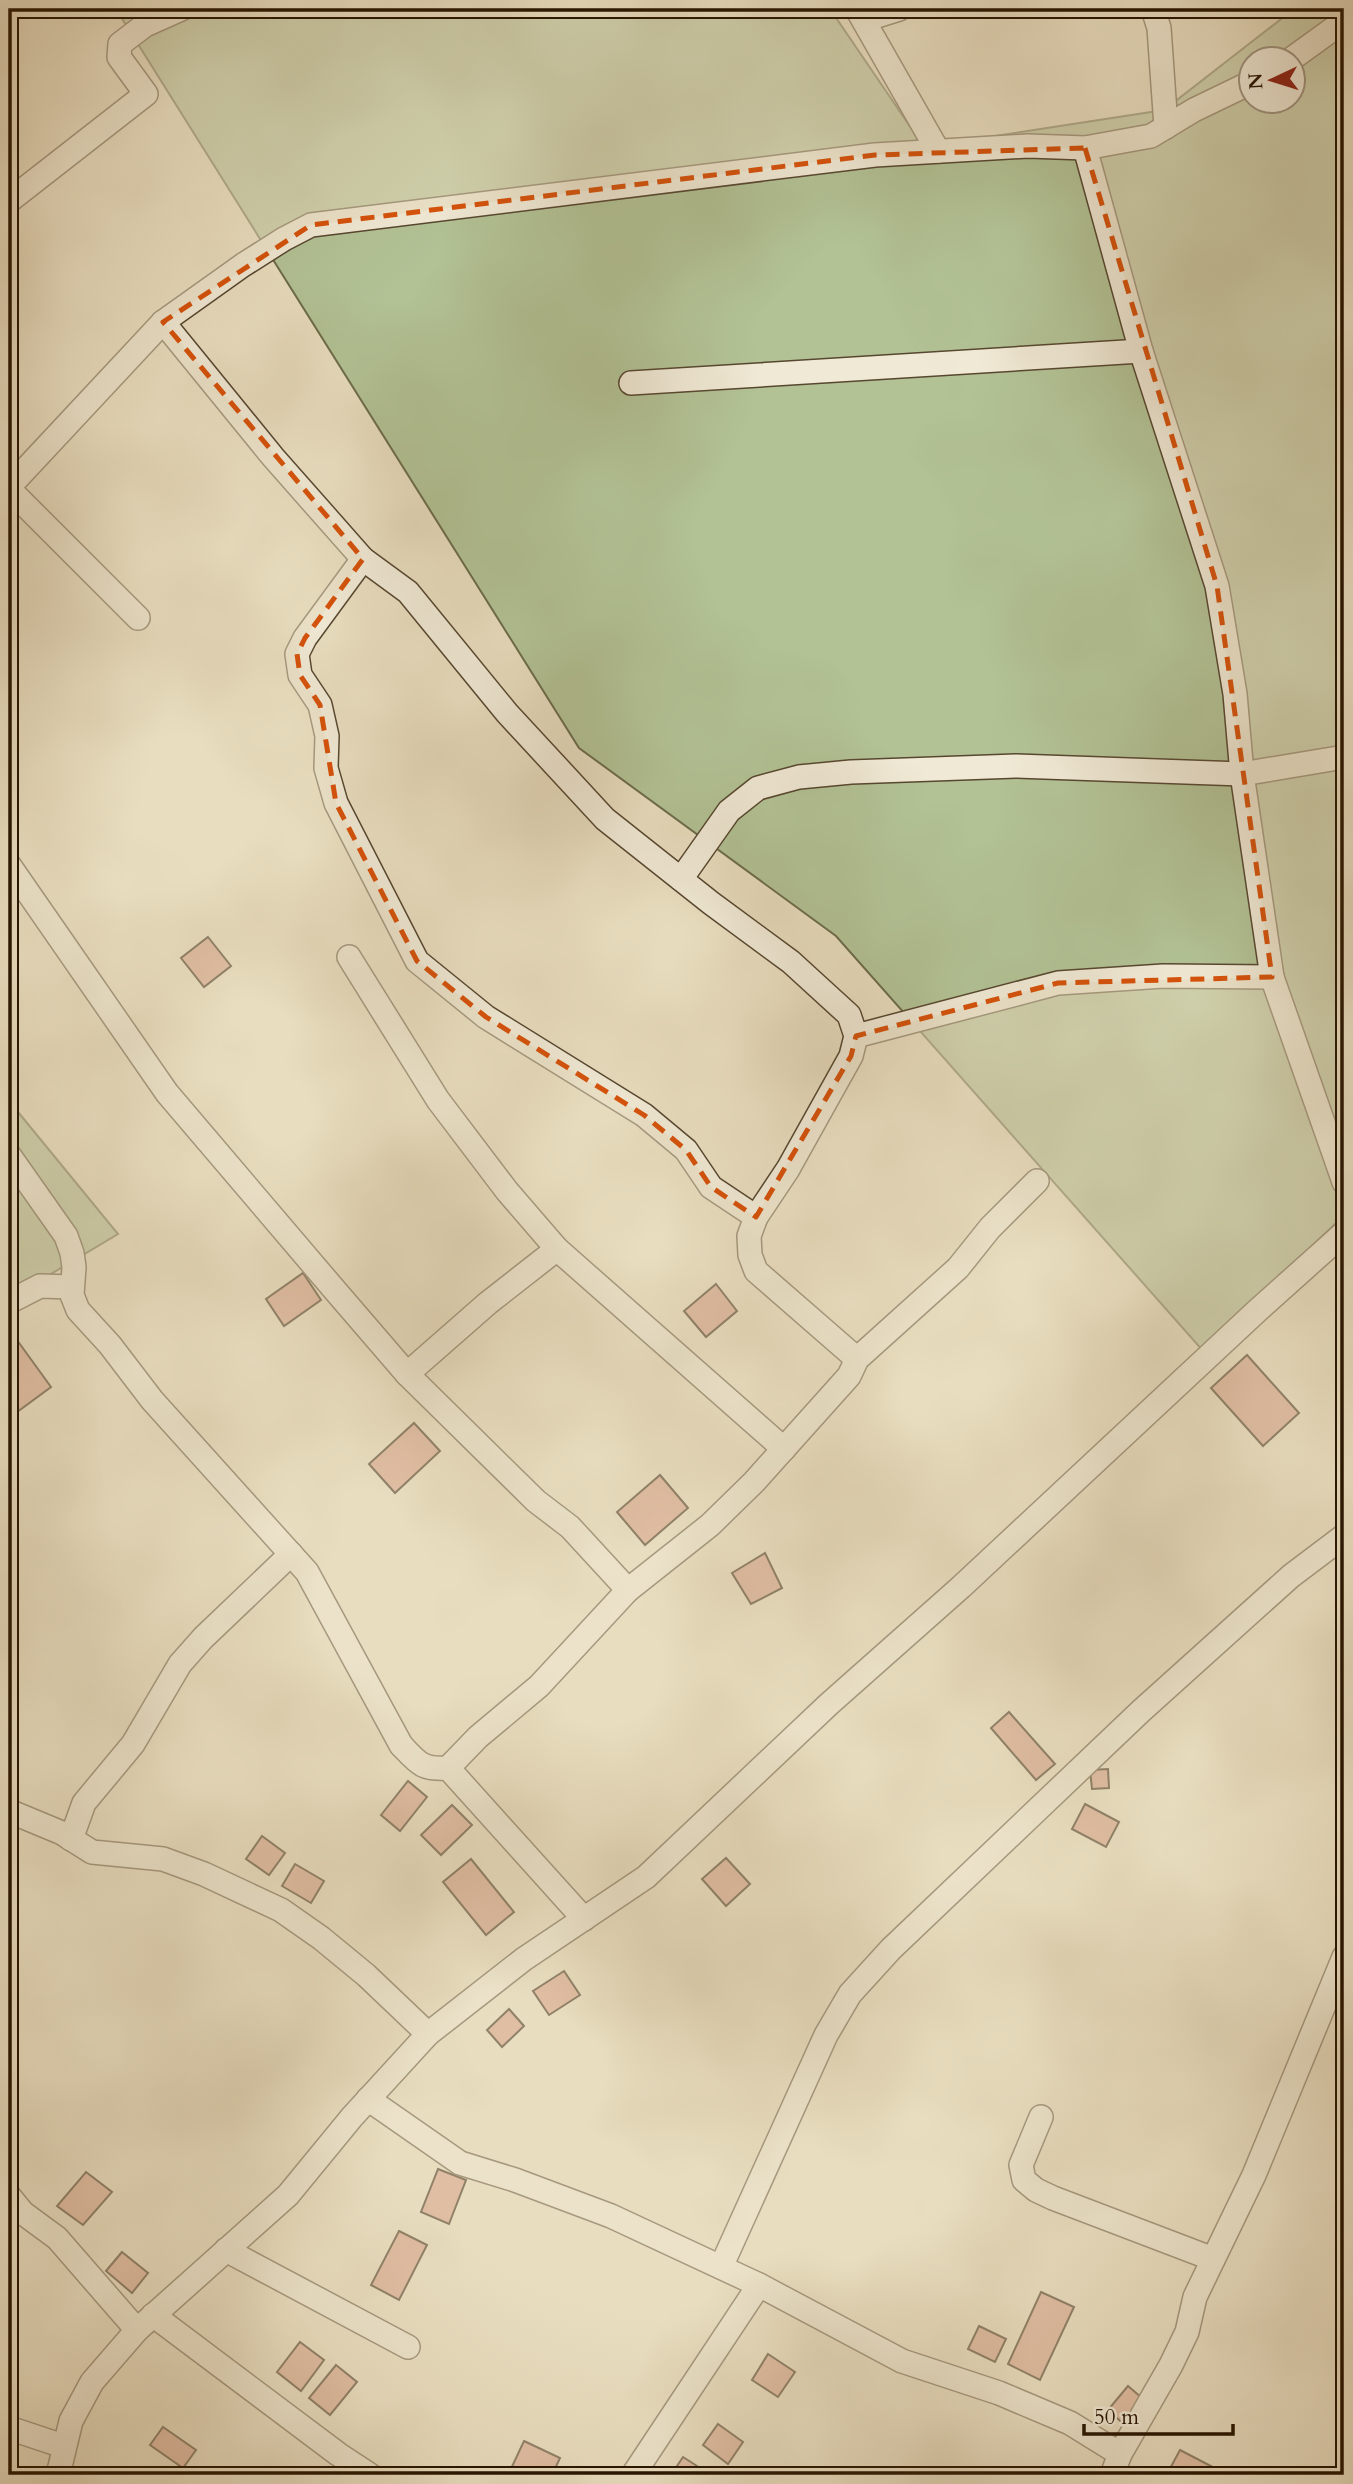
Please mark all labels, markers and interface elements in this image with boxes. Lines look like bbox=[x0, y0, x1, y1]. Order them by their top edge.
north arrow bbox=[1238, 46, 1308, 116]
text: N bbox=[1242, 71, 1270, 90]
scale bar bbox=[1084, 2393, 1232, 2437]
text: 50 m bbox=[1094, 2403, 1139, 2432]

